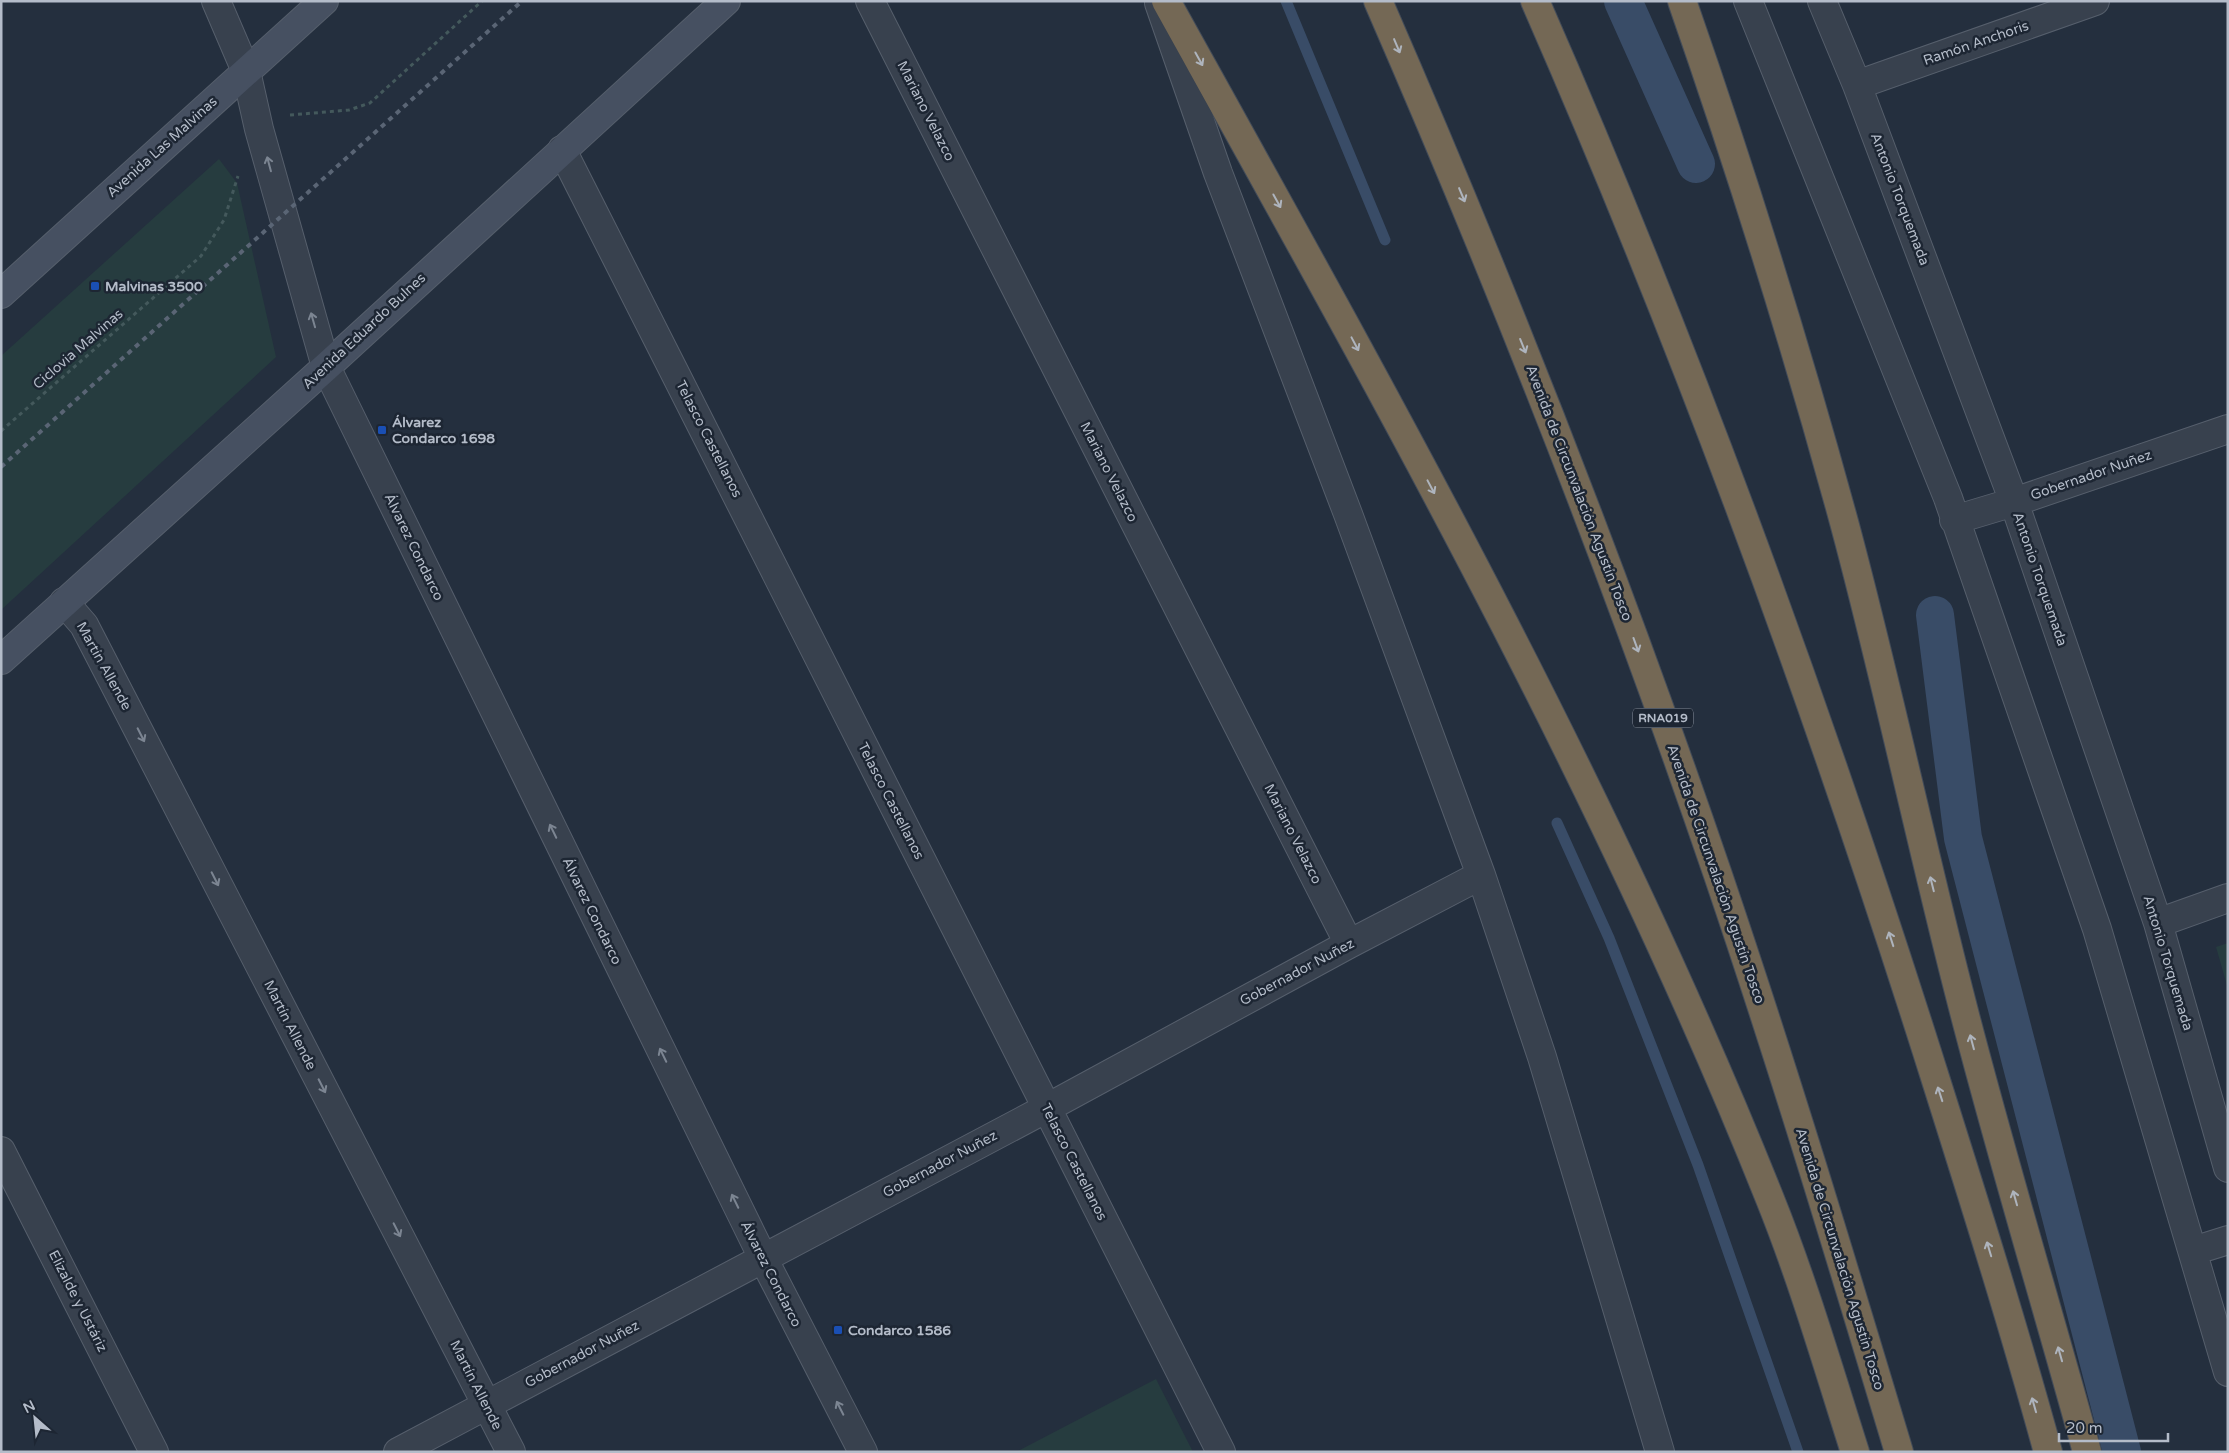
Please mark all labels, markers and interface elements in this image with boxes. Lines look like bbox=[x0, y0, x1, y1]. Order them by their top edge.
street label: Ramón Anchoris bbox=[1921, 17, 2031, 69]
one-way arrow bbox=[1393, 38, 1403, 53]
one-way arrow bbox=[1194, 52, 1204, 66]
street label: Mariano Velazco bbox=[893, 58, 959, 164]
street label: Avenida Las Malvinas bbox=[103, 93, 221, 201]
street label: Antonio Torquemada bbox=[1867, 130, 1933, 268]
one-way arrow bbox=[264, 156, 273, 172]
one-way arrow bbox=[1457, 187, 1467, 202]
one-way arrow bbox=[1272, 194, 1282, 209]
street label: Avenida Eduardo Bulnes bbox=[299, 269, 429, 393]
place label: Malvinas 3500 bbox=[105, 278, 203, 295]
marker: Malvinas 3500 bbox=[89, 280, 101, 292]
street label: Ciclovia Malvinas bbox=[29, 305, 127, 393]
one-way arrow bbox=[307, 313, 317, 329]
one-way arrow bbox=[1351, 336, 1360, 351]
one-way arrow bbox=[1519, 337, 1528, 353]
street label: Avenida de Circunvalación Agustín Tosco bbox=[1522, 363, 1636, 623]
street label: Telasco Castellanos bbox=[672, 378, 746, 501]
place label: Álvarez Condarco 1698 bbox=[392, 414, 495, 447]
street label: Mariano Velazco bbox=[1076, 419, 1142, 525]
marker: Álvarez Condarco 1698 bbox=[376, 424, 388, 436]
street label: Gobernador Nuñez bbox=[2028, 446, 2154, 504]
one-way arrow bbox=[1427, 480, 1437, 494]
street label: Álvarez Condarco bbox=[381, 491, 447, 603]
street label: Antonio Torquemada bbox=[2009, 510, 2071, 648]
street label: Martín Allende bbox=[73, 619, 135, 713]
one-way arrow bbox=[1632, 637, 1641, 652]
road number: RNA019 bbox=[1633, 708, 1693, 728]
one-way arrow bbox=[136, 727, 146, 742]
street label: Telasco Castellanos bbox=[854, 740, 928, 863]
street label: Avenida de Circunvalación Agustín Tosco bbox=[1664, 742, 1768, 1006]
street label: Mariano Velazco bbox=[1260, 781, 1326, 887]
one-way arrow bbox=[548, 824, 557, 839]
street label: Álvarez Condarco bbox=[559, 855, 625, 967]
one-way arrow bbox=[211, 871, 220, 886]
one-way arrow bbox=[1927, 876, 1936, 892]
street label: Antonio Torquemada bbox=[2139, 893, 2197, 1033]
one-way arrow bbox=[1885, 931, 1895, 947]
street label: Gobernador Nuñez bbox=[1237, 935, 1357, 1009]
street label: Martín Allende bbox=[260, 977, 320, 1073]
one-way arrow bbox=[1966, 1034, 1976, 1050]
one-way arrow bbox=[658, 1048, 668, 1063]
one-way arrow bbox=[317, 1078, 327, 1093]
one-way arrow bbox=[1935, 1086, 1945, 1102]
street label: Telasco Castellanos bbox=[1037, 1101, 1111, 1224]
street label: Avenida de Circunvalación Agustín Tosco bbox=[1792, 1126, 1888, 1392]
street label: Gobernador Nuñez bbox=[880, 1127, 1000, 1201]
one-way arrow bbox=[2010, 1190, 2020, 1206]
one-way arrow bbox=[730, 1194, 739, 1209]
street label: Álvarez Condarco bbox=[737, 1218, 805, 1330]
one-way arrow bbox=[393, 1222, 402, 1237]
one-way arrow bbox=[1984, 1241, 1994, 1257]
street label: Elizalde y Ustáriz bbox=[45, 1247, 111, 1355]
street label: Gobernador Nuñez bbox=[522, 1317, 642, 1391]
place label: Condarco 1586 bbox=[848, 1322, 951, 1339]
marker: Condarco 1586 bbox=[832, 1324, 844, 1336]
street label: Martín Allende bbox=[446, 1337, 506, 1433]
one-way arrow bbox=[2054, 1347, 2064, 1363]
north arrow bbox=[10, 1393, 60, 1443]
text: N bbox=[20, 1397, 38, 1417]
one-way arrow bbox=[2029, 1397, 2039, 1413]
one-way arrow bbox=[835, 1401, 845, 1416]
scale bar bbox=[2059, 1410, 2168, 1442]
text: 20 m bbox=[2066, 1419, 2103, 1437]

